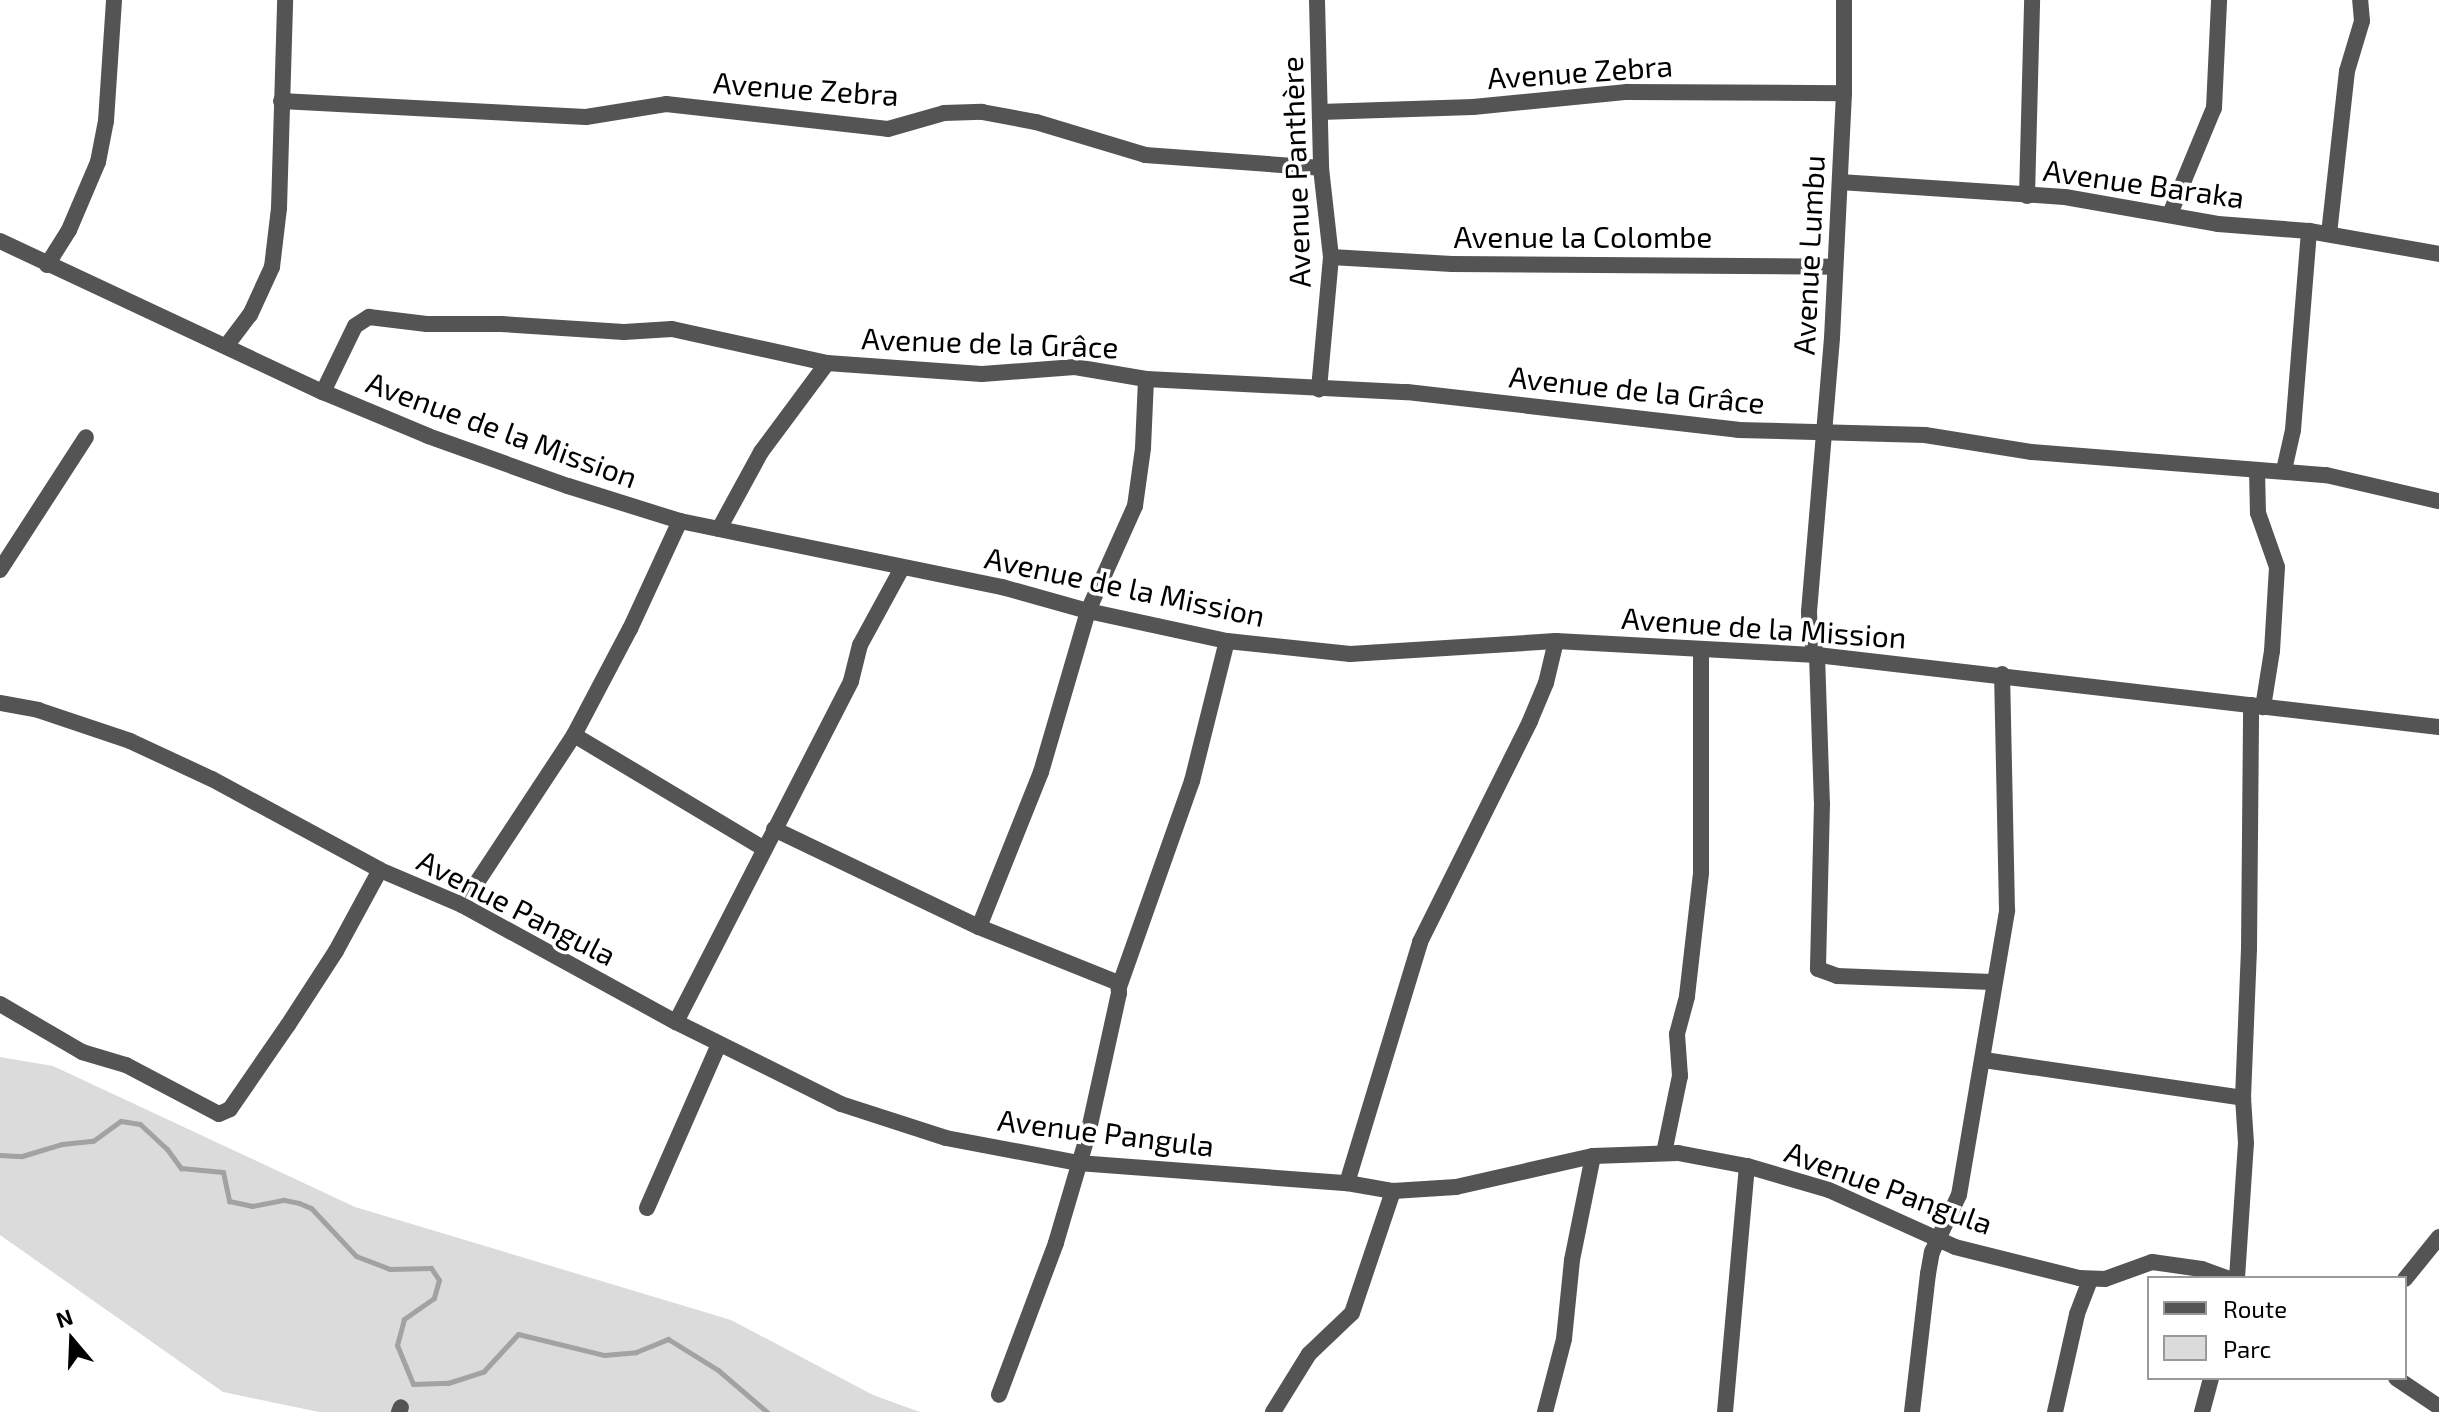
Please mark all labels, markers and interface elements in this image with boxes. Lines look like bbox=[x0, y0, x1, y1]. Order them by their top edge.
street label: Avenue Zebra bbox=[1486, 47, 1674, 95]
street label: Avenue Panthère bbox=[1273, 56, 1317, 288]
street label: Avenue Zebra bbox=[712, 64, 900, 112]
street label: Avenue Baraka bbox=[2041, 151, 2247, 215]
street label: Avenue Lumbu bbox=[1785, 154, 1831, 356]
street label: Avenue la Colombe bbox=[1454, 218, 1712, 254]
street label: Avenue de la Grâce bbox=[861, 320, 1119, 364]
street label: Avenue de la Grâce bbox=[1507, 358, 1767, 420]
street label: Avenue de la Mission bbox=[362, 363, 642, 495]
street label: Avenue de la Mission bbox=[982, 539, 1268, 633]
street label: Avenue de la Mission bbox=[1620, 599, 1908, 655]
street label: Avenue Pangula bbox=[412, 841, 622, 973]
street label: Avenue Pangula bbox=[996, 1101, 1216, 1163]
street label: Avenue Pangula bbox=[1780, 1133, 1998, 1241]
legend bbox=[2147, 1276, 2407, 1380]
text: Route bbox=[2223, 1294, 2287, 1323]
north arrow bbox=[32, 1300, 112, 1380]
text: N bbox=[52, 1302, 76, 1332]
text: Parc bbox=[2223, 1334, 2271, 1363]

